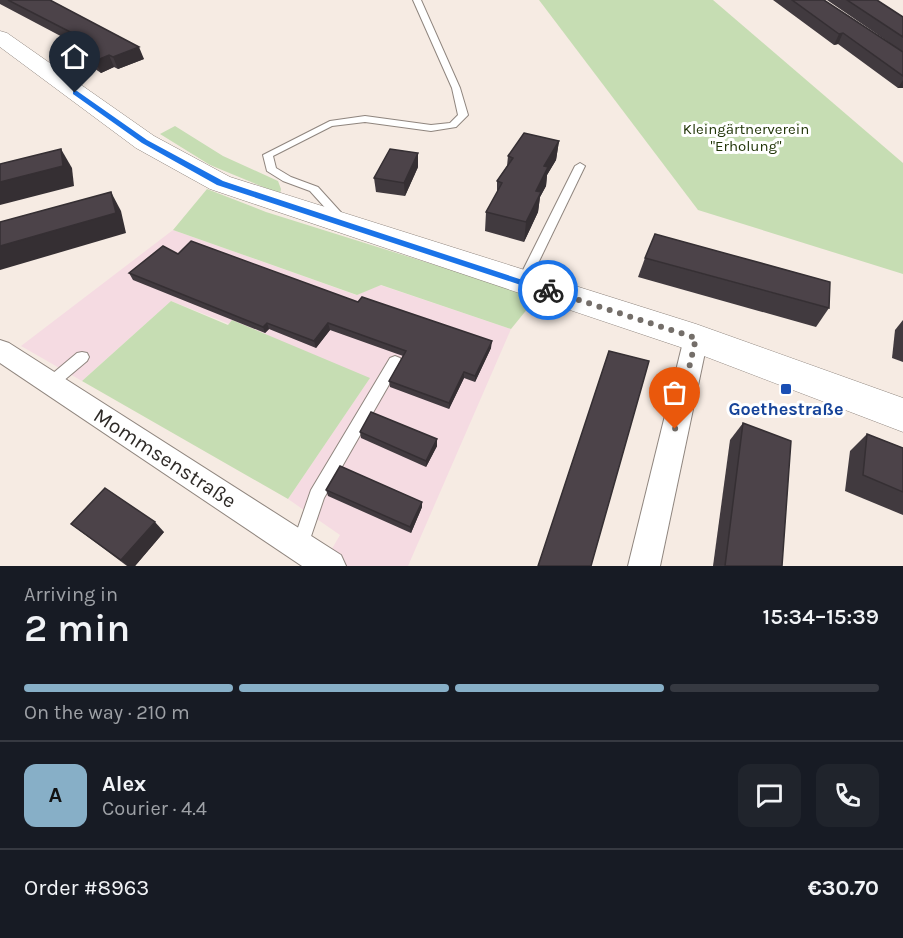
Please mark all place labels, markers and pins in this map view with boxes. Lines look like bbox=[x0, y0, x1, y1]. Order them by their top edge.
pin bbox=[49, 31, 100, 93]
pin bbox=[649, 367, 700, 429]
marker: Goethestraße bbox=[779, 382, 793, 396]
place label: Goethestraße bbox=[728, 398, 844, 420]

